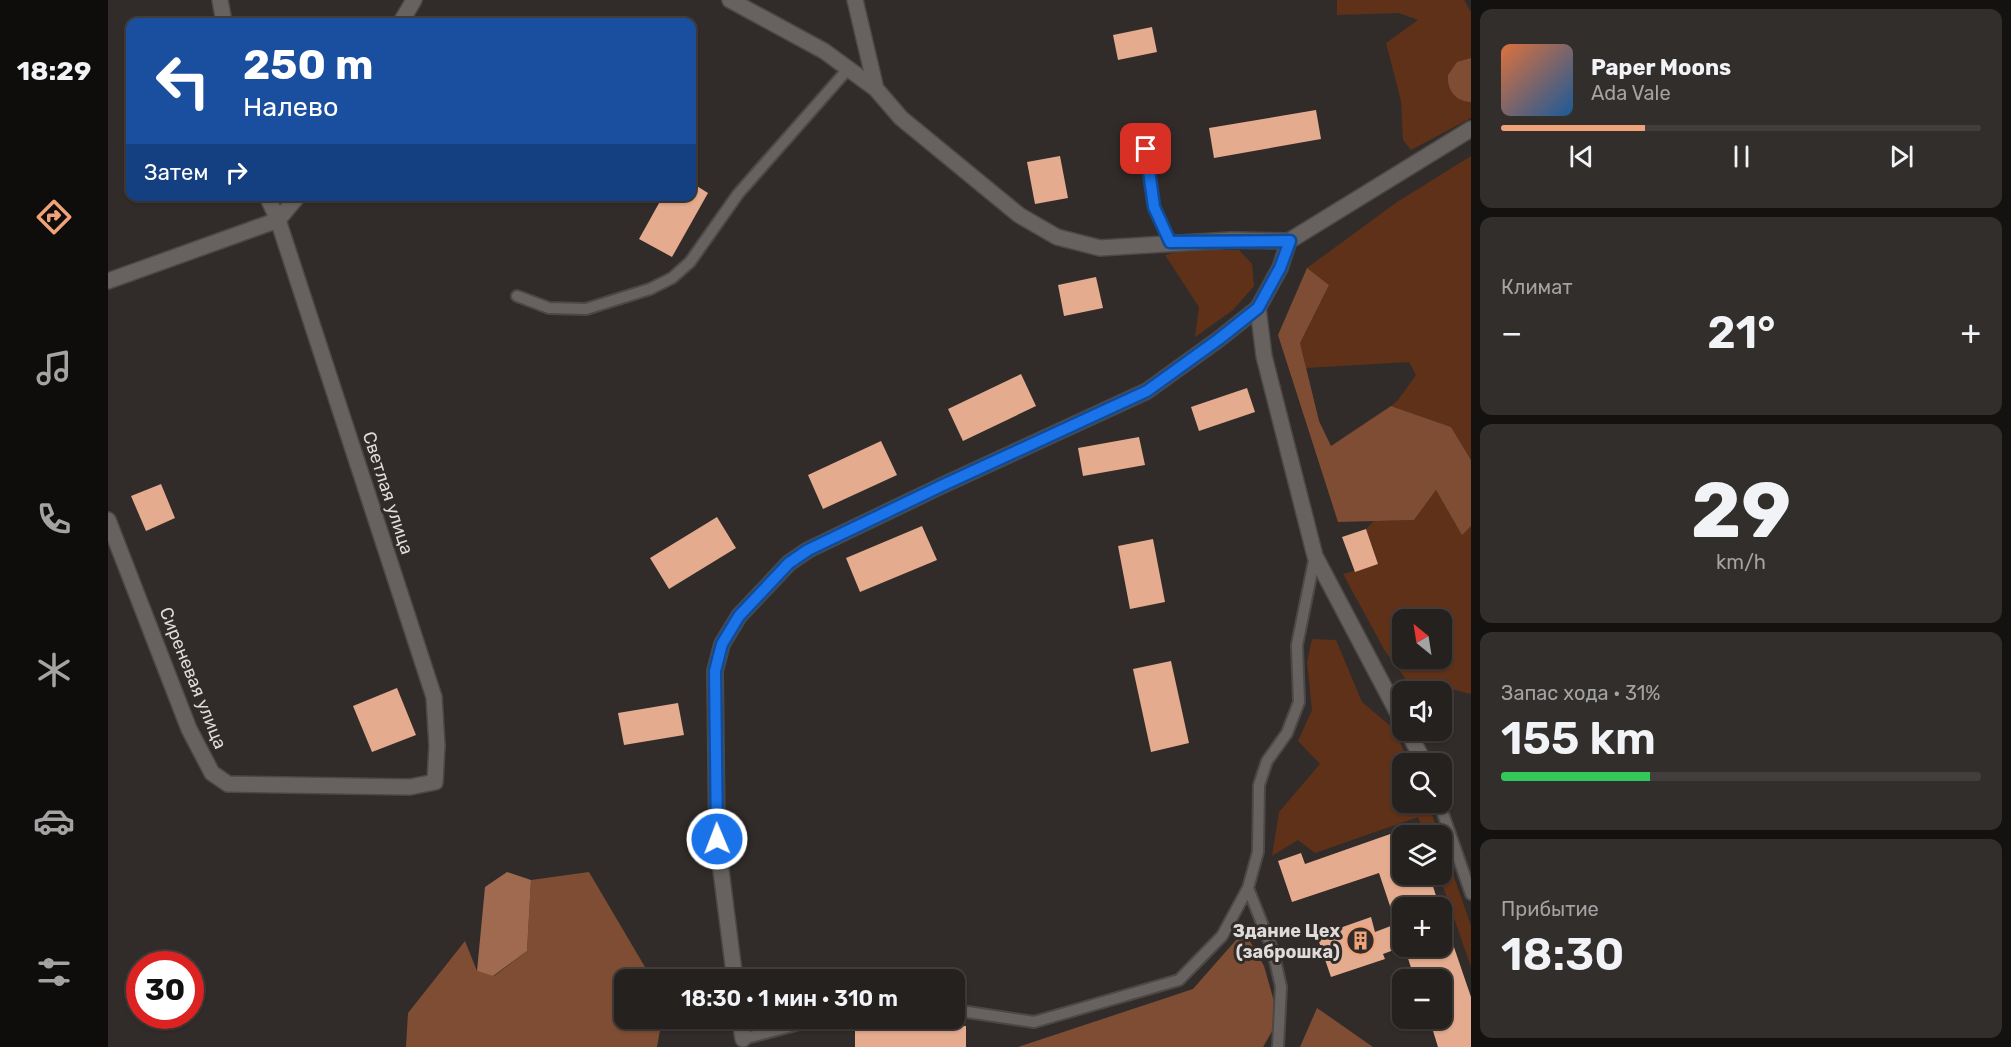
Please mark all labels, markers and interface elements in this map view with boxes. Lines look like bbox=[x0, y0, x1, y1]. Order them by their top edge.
text: 250 m bbox=[243, 40, 373, 90]
icon: left bbox=[144, 42, 222, 120]
text: Paper Moons bbox=[1591, 54, 1731, 81]
text: 18:29 bbox=[17, 55, 91, 87]
text: Ada Vale bbox=[1591, 81, 1671, 105]
text: Налево bbox=[243, 91, 339, 123]
pin bbox=[1120, 123, 1171, 174]
icon: arrive bbox=[1129, 132, 1162, 165]
icon: previous bbox=[1565, 140, 1598, 173]
icon: pause bbox=[1725, 140, 1758, 173]
icon: next bbox=[1885, 140, 1918, 173]
icon: right bbox=[220, 156, 253, 189]
text: Затем bbox=[144, 159, 208, 186]
icon: directions bbox=[33, 196, 75, 238]
text: Климат bbox=[1501, 275, 1573, 299]
text: 21° bbox=[1707, 306, 1776, 359]
text: − bbox=[1501, 313, 1522, 352]
text: + bbox=[1960, 313, 1981, 352]
icon: music bbox=[33, 347, 75, 389]
street label: Светлая улица bbox=[358, 429, 418, 557]
text: 29 bbox=[1691, 464, 1791, 557]
icon: phone bbox=[33, 498, 75, 540]
text: km/h bbox=[1716, 550, 1766, 574]
street label: Сиреневая улица bbox=[155, 604, 231, 752]
north arrow bbox=[1392, 609, 1452, 669]
map controls bbox=[1392, 609, 1452, 1029]
icon: climate bbox=[33, 649, 75, 691]
button: sound bbox=[1392, 681, 1452, 741]
text: Запас хода · 31% bbox=[1501, 681, 1660, 705]
text: 155 km bbox=[1501, 712, 1656, 765]
button: search bbox=[1392, 753, 1452, 813]
icon: car bbox=[33, 800, 75, 842]
position arrow bbox=[685, 807, 749, 871]
button: layers bbox=[1392, 825, 1452, 885]
button: + bbox=[1392, 897, 1452, 957]
text: Прибытие bbox=[1501, 897, 1599, 921]
place label: Здание Цех (заброшка) bbox=[1233, 920, 1340, 963]
building icon: Здание Цех (заброшка) bbox=[1345, 925, 1377, 957]
text: 18:30 bbox=[1501, 928, 1624, 981]
icon: filters bbox=[33, 951, 75, 993]
speed limit sign: 30 bbox=[126, 951, 204, 1029]
button: − bbox=[1392, 969, 1452, 1029]
text: 18:30 · 1 мин · 310 m bbox=[681, 985, 898, 1012]

